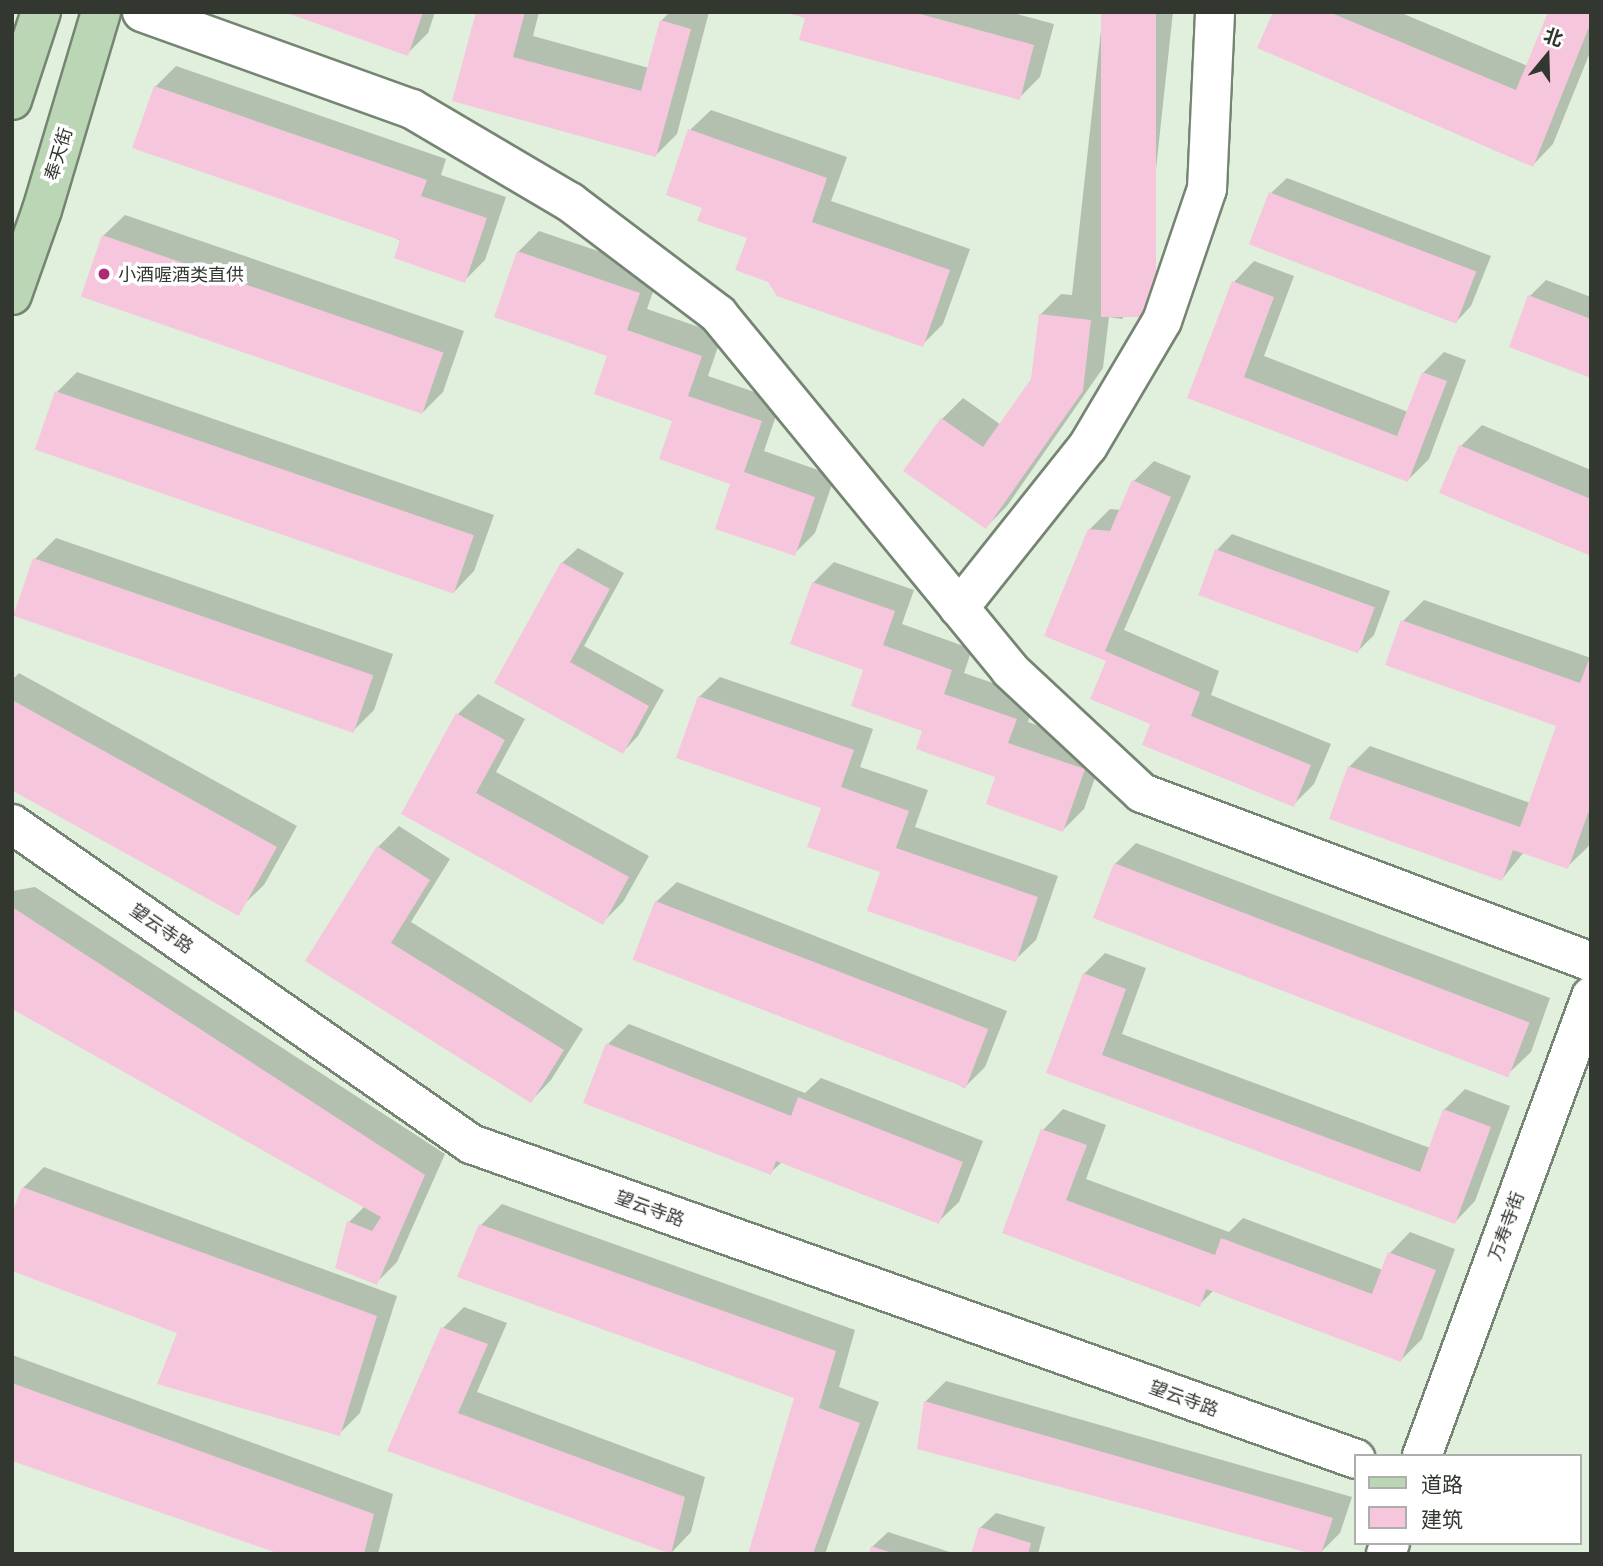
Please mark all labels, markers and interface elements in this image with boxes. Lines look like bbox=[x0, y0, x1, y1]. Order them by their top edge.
north arrow bbox=[1512, 21, 1582, 91]
text: 北 bbox=[1541, 21, 1567, 52]
street label: 奉天街 bbox=[40, 125, 76, 183]
place label: 小酒喔酒类直供 bbox=[118, 263, 244, 285]
marker: 小酒喔酒类直供 bbox=[96, 266, 112, 282]
street label: 望云寺路 bbox=[126, 899, 198, 957]
street label: 望云寺路 bbox=[612, 1186, 688, 1230]
street label: 万寿寺街 bbox=[1484, 1188, 1528, 1264]
street label: 望云寺路 bbox=[1146, 1376, 1222, 1420]
legend bbox=[1354, 1454, 1582, 1545]
text: 道路 bbox=[1421, 1469, 1463, 1497]
text: 建筑 bbox=[1421, 1504, 1463, 1532]

